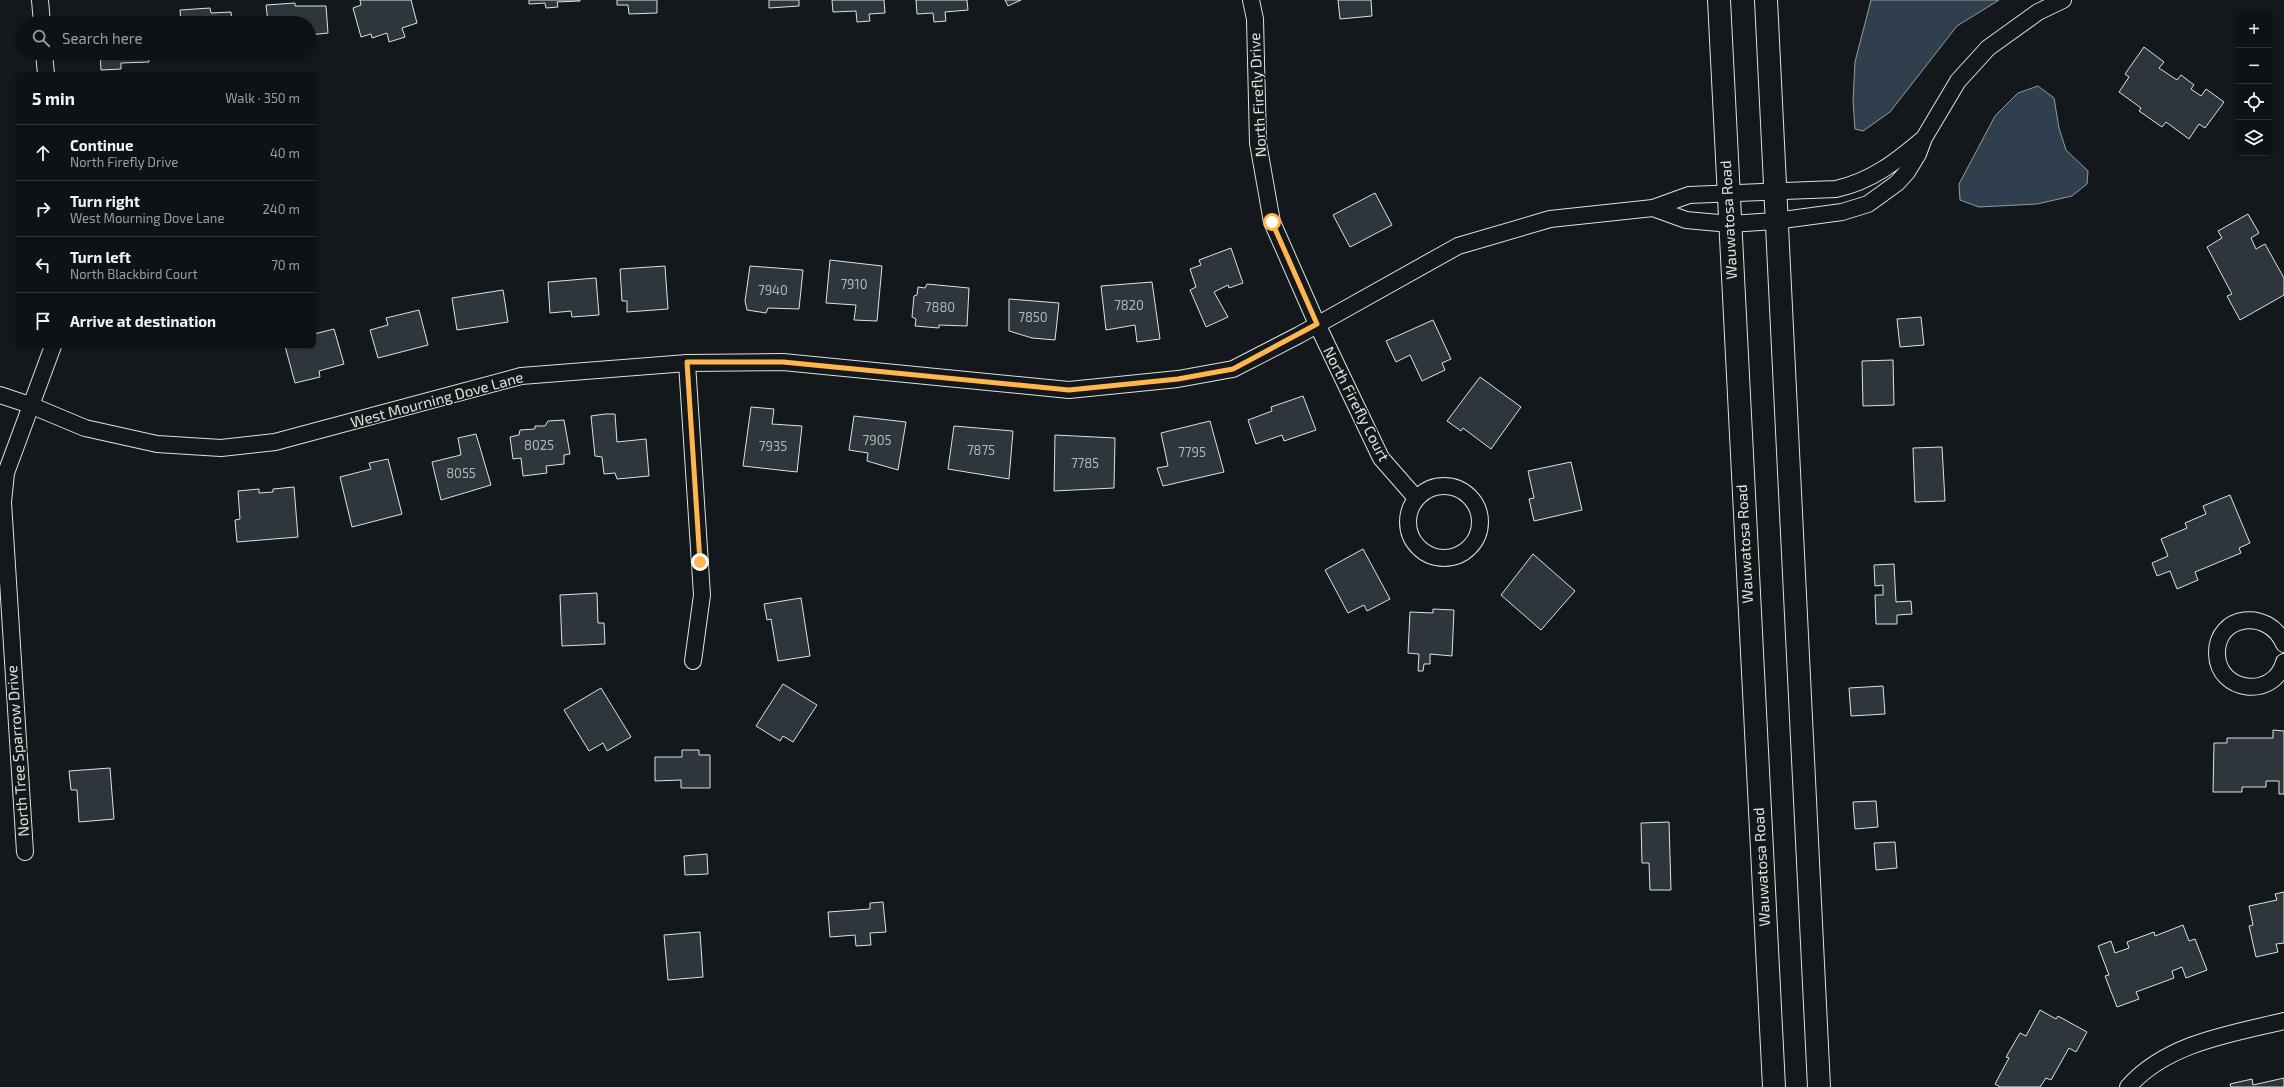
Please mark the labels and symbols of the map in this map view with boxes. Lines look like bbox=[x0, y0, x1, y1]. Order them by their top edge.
street label: North Firefly Drive bbox=[1245, 32, 1269, 158]
street label: Wauwatosa Road bbox=[1716, 160, 1740, 280]
route start bbox=[1263, 213, 1281, 231]
house number: 7910 bbox=[840, 276, 868, 292]
house number: 7940 bbox=[758, 282, 788, 298]
house number: 7820 bbox=[1114, 297, 1144, 313]
house number: 7880 bbox=[925, 299, 955, 315]
house number: 7850 bbox=[1018, 309, 1048, 325]
street label: North Firefly Court bbox=[1320, 343, 1394, 464]
street label: West Mourning Dove Lane bbox=[348, 367, 525, 431]
house number: 7905 bbox=[863, 432, 891, 448]
house number: 8025 bbox=[524, 437, 554, 453]
house number: 7935 bbox=[759, 438, 787, 454]
house number: 7875 bbox=[967, 442, 995, 458]
house number: 7795 bbox=[1178, 444, 1206, 460]
house number: 7785 bbox=[1071, 455, 1099, 471]
house number: 8055 bbox=[446, 465, 476, 481]
street label: Wauwatosa Road bbox=[1732, 484, 1756, 604]
route end bbox=[691, 553, 709, 571]
street label: North Tree Sparrow Drive bbox=[2, 665, 32, 837]
street label: Wauwatosa Road bbox=[1749, 807, 1773, 927]

